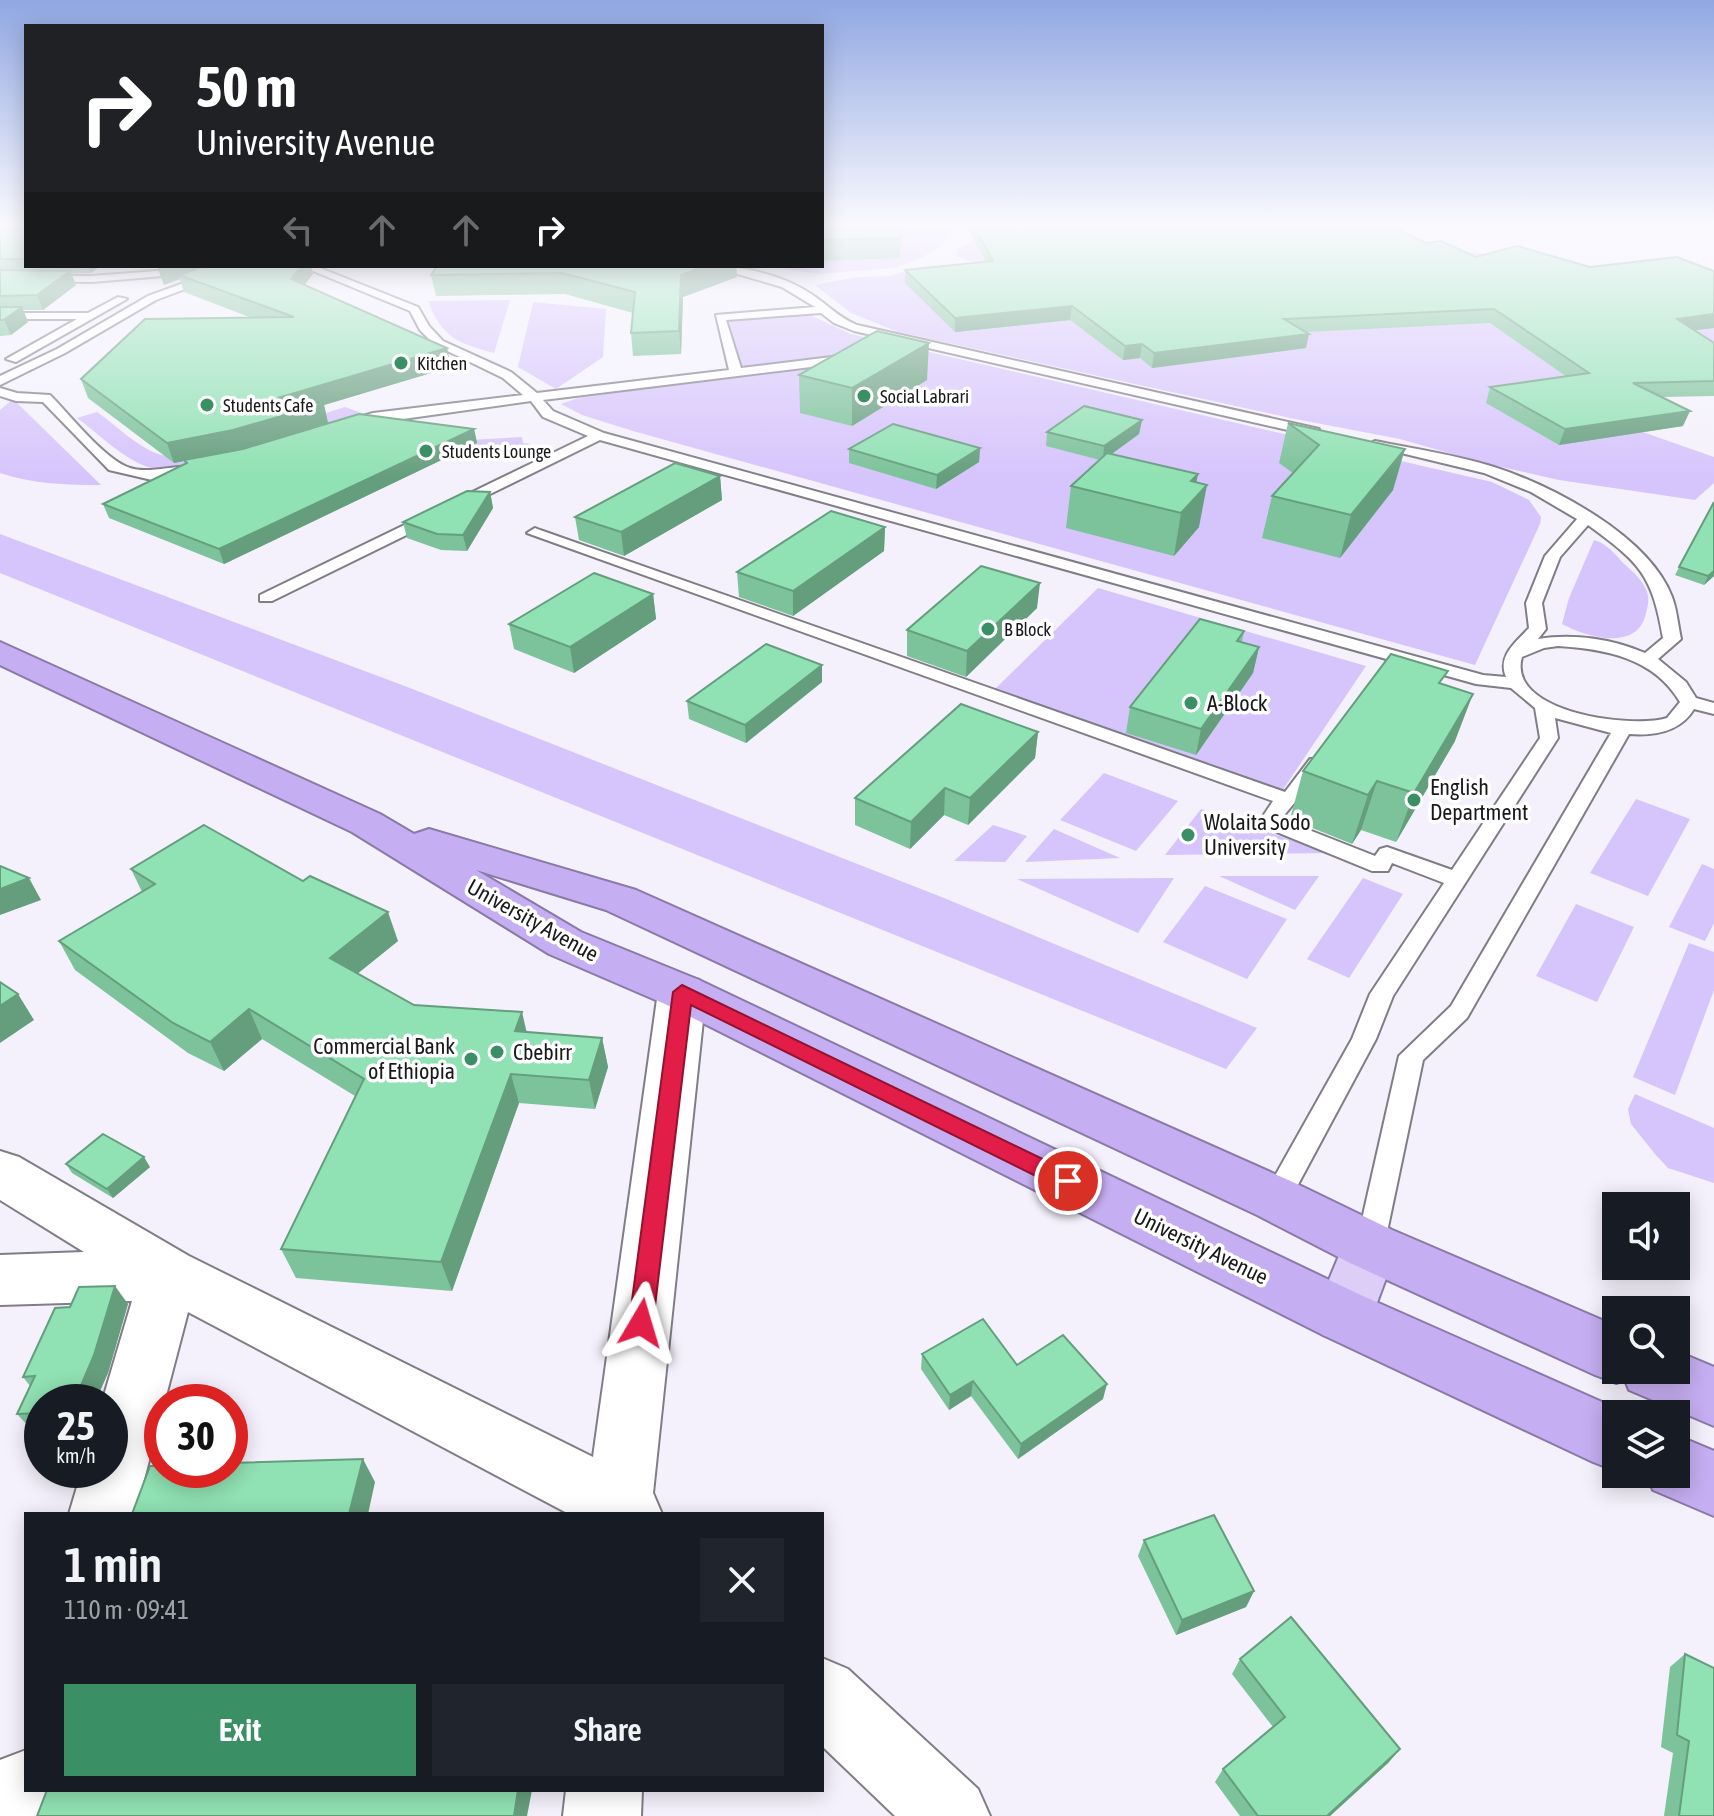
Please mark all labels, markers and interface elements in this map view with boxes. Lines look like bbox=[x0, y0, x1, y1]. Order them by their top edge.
text: 50 m bbox=[196, 55, 297, 119]
icon: right bbox=[64, 56, 168, 160]
text: University Avenue bbox=[196, 121, 435, 163]
icon: left bbox=[276, 208, 320, 252]
icon: ahead bbox=[360, 208, 404, 252]
icon: ahead bbox=[444, 208, 488, 252]
icon: right bbox=[528, 208, 572, 252]
place label: Kitchen bbox=[417, 353, 467, 374]
marker: Kitchen bbox=[392, 354, 410, 372]
place label: Social Labrari bbox=[880, 386, 969, 407]
marker: Social Labrari bbox=[855, 387, 873, 405]
place label: Students Cafe bbox=[223, 395, 314, 416]
marker: Students Cafe bbox=[198, 396, 216, 414]
place label: Students Lounge bbox=[442, 441, 551, 462]
marker: Students Lounge bbox=[417, 442, 435, 460]
place label: B Block bbox=[1004, 619, 1051, 640]
marker: B Block bbox=[979, 620, 997, 638]
place label: A-Block bbox=[1207, 690, 1268, 716]
marker: A-Block bbox=[1182, 694, 1200, 712]
place label: English Department bbox=[1430, 774, 1528, 825]
marker: English Department bbox=[1405, 791, 1423, 809]
place label: Wolaita Sodo University bbox=[1204, 809, 1311, 860]
marker: Wolaita Sodo University bbox=[1179, 826, 1197, 844]
street label: University Avenue bbox=[463, 873, 603, 967]
place label: Commercial Bank of Ethiopia bbox=[313, 1033, 455, 1084]
place label: Cbebirr bbox=[513, 1039, 572, 1065]
marker: Cbebirr bbox=[488, 1043, 506, 1061]
marker: Commercial Bank of Ethiopia bbox=[462, 1050, 480, 1068]
pin bbox=[1034, 1147, 1102, 1215]
icon: arrive bbox=[1046, 1159, 1090, 1203]
map controls bbox=[1602, 1192, 1690, 1488]
button: sound bbox=[1602, 1192, 1690, 1280]
street label: University Avenue bbox=[1130, 1202, 1272, 1290]
position arrow bbox=[599, 1281, 683, 1365]
button: search bbox=[1602, 1296, 1690, 1384]
speed limit sign: 30 bbox=[144, 1384, 248, 1488]
button: layers bbox=[1602, 1400, 1690, 1488]
text: 25 bbox=[57, 1403, 95, 1448]
text: km/h bbox=[56, 1444, 96, 1467]
text: 1 min bbox=[64, 1537, 162, 1592]
button: close bbox=[700, 1538, 784, 1622]
text: 110 m · 09:41 bbox=[64, 1595, 189, 1625]
button: Exit bbox=[64, 1684, 416, 1776]
button: Share bbox=[432, 1684, 784, 1776]

